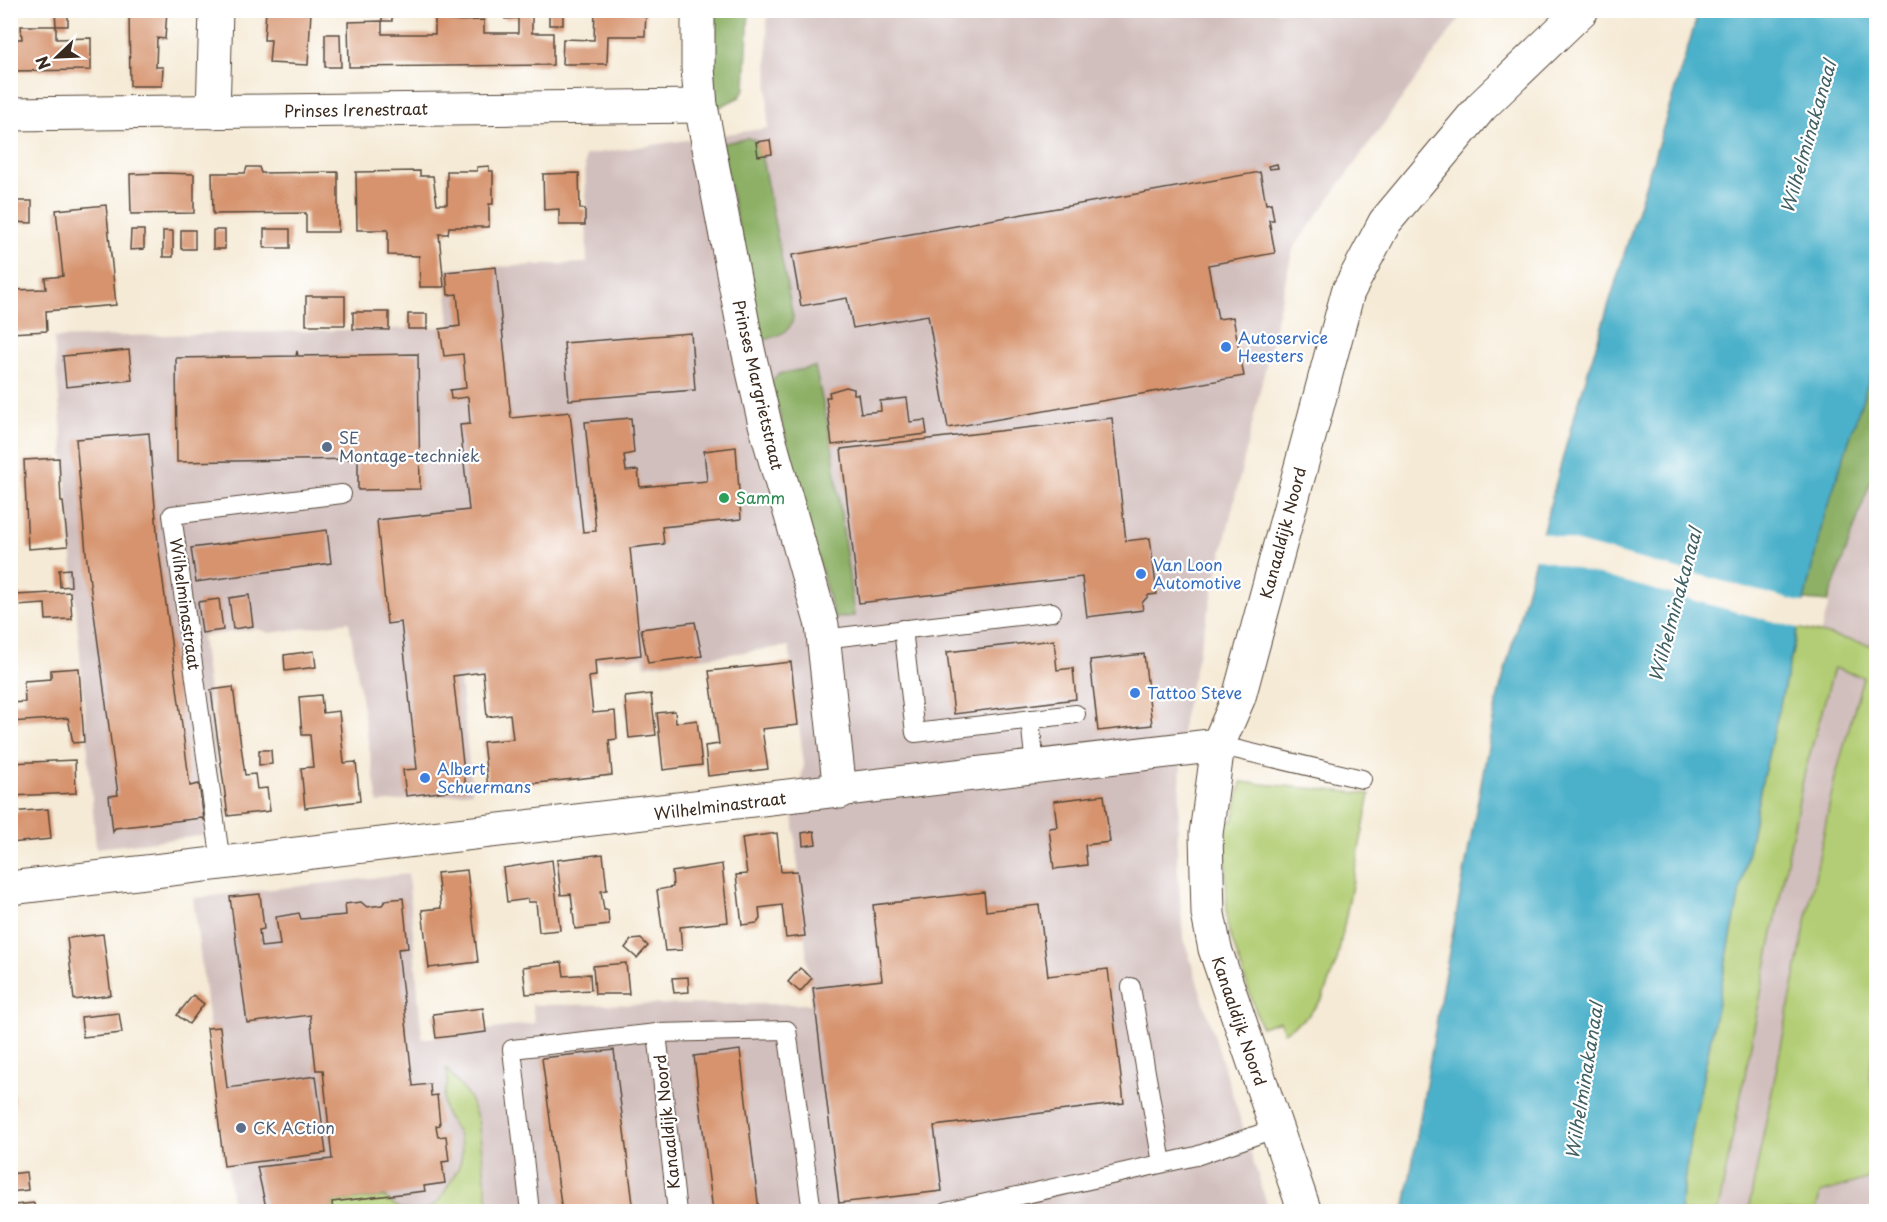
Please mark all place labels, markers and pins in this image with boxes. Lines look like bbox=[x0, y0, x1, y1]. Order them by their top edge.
place label: Autoservice Heesters bbox=[1238, 325, 1328, 367]
marker: Autoservice Heesters bbox=[1219, 340, 1233, 354]
place label: SE Montage-techniek bbox=[339, 425, 480, 467]
marker: SE Montage-techniek bbox=[320, 440, 334, 454]
place label: Samm bbox=[736, 485, 785, 509]
marker: Samm bbox=[717, 491, 731, 505]
place label: Van Loon Automotive bbox=[1153, 552, 1242, 594]
marker: Van Loon Automotive bbox=[1134, 567, 1148, 581]
place label: Tattoo Steve bbox=[1147, 680, 1243, 704]
marker: Tattoo Steve bbox=[1128, 686, 1142, 700]
place label: Albert Schuermans bbox=[437, 756, 531, 798]
marker: Albert Schuermans bbox=[418, 771, 432, 785]
place label: CK ACtion bbox=[253, 1115, 335, 1139]
marker: CK ACtion bbox=[234, 1121, 248, 1135]

